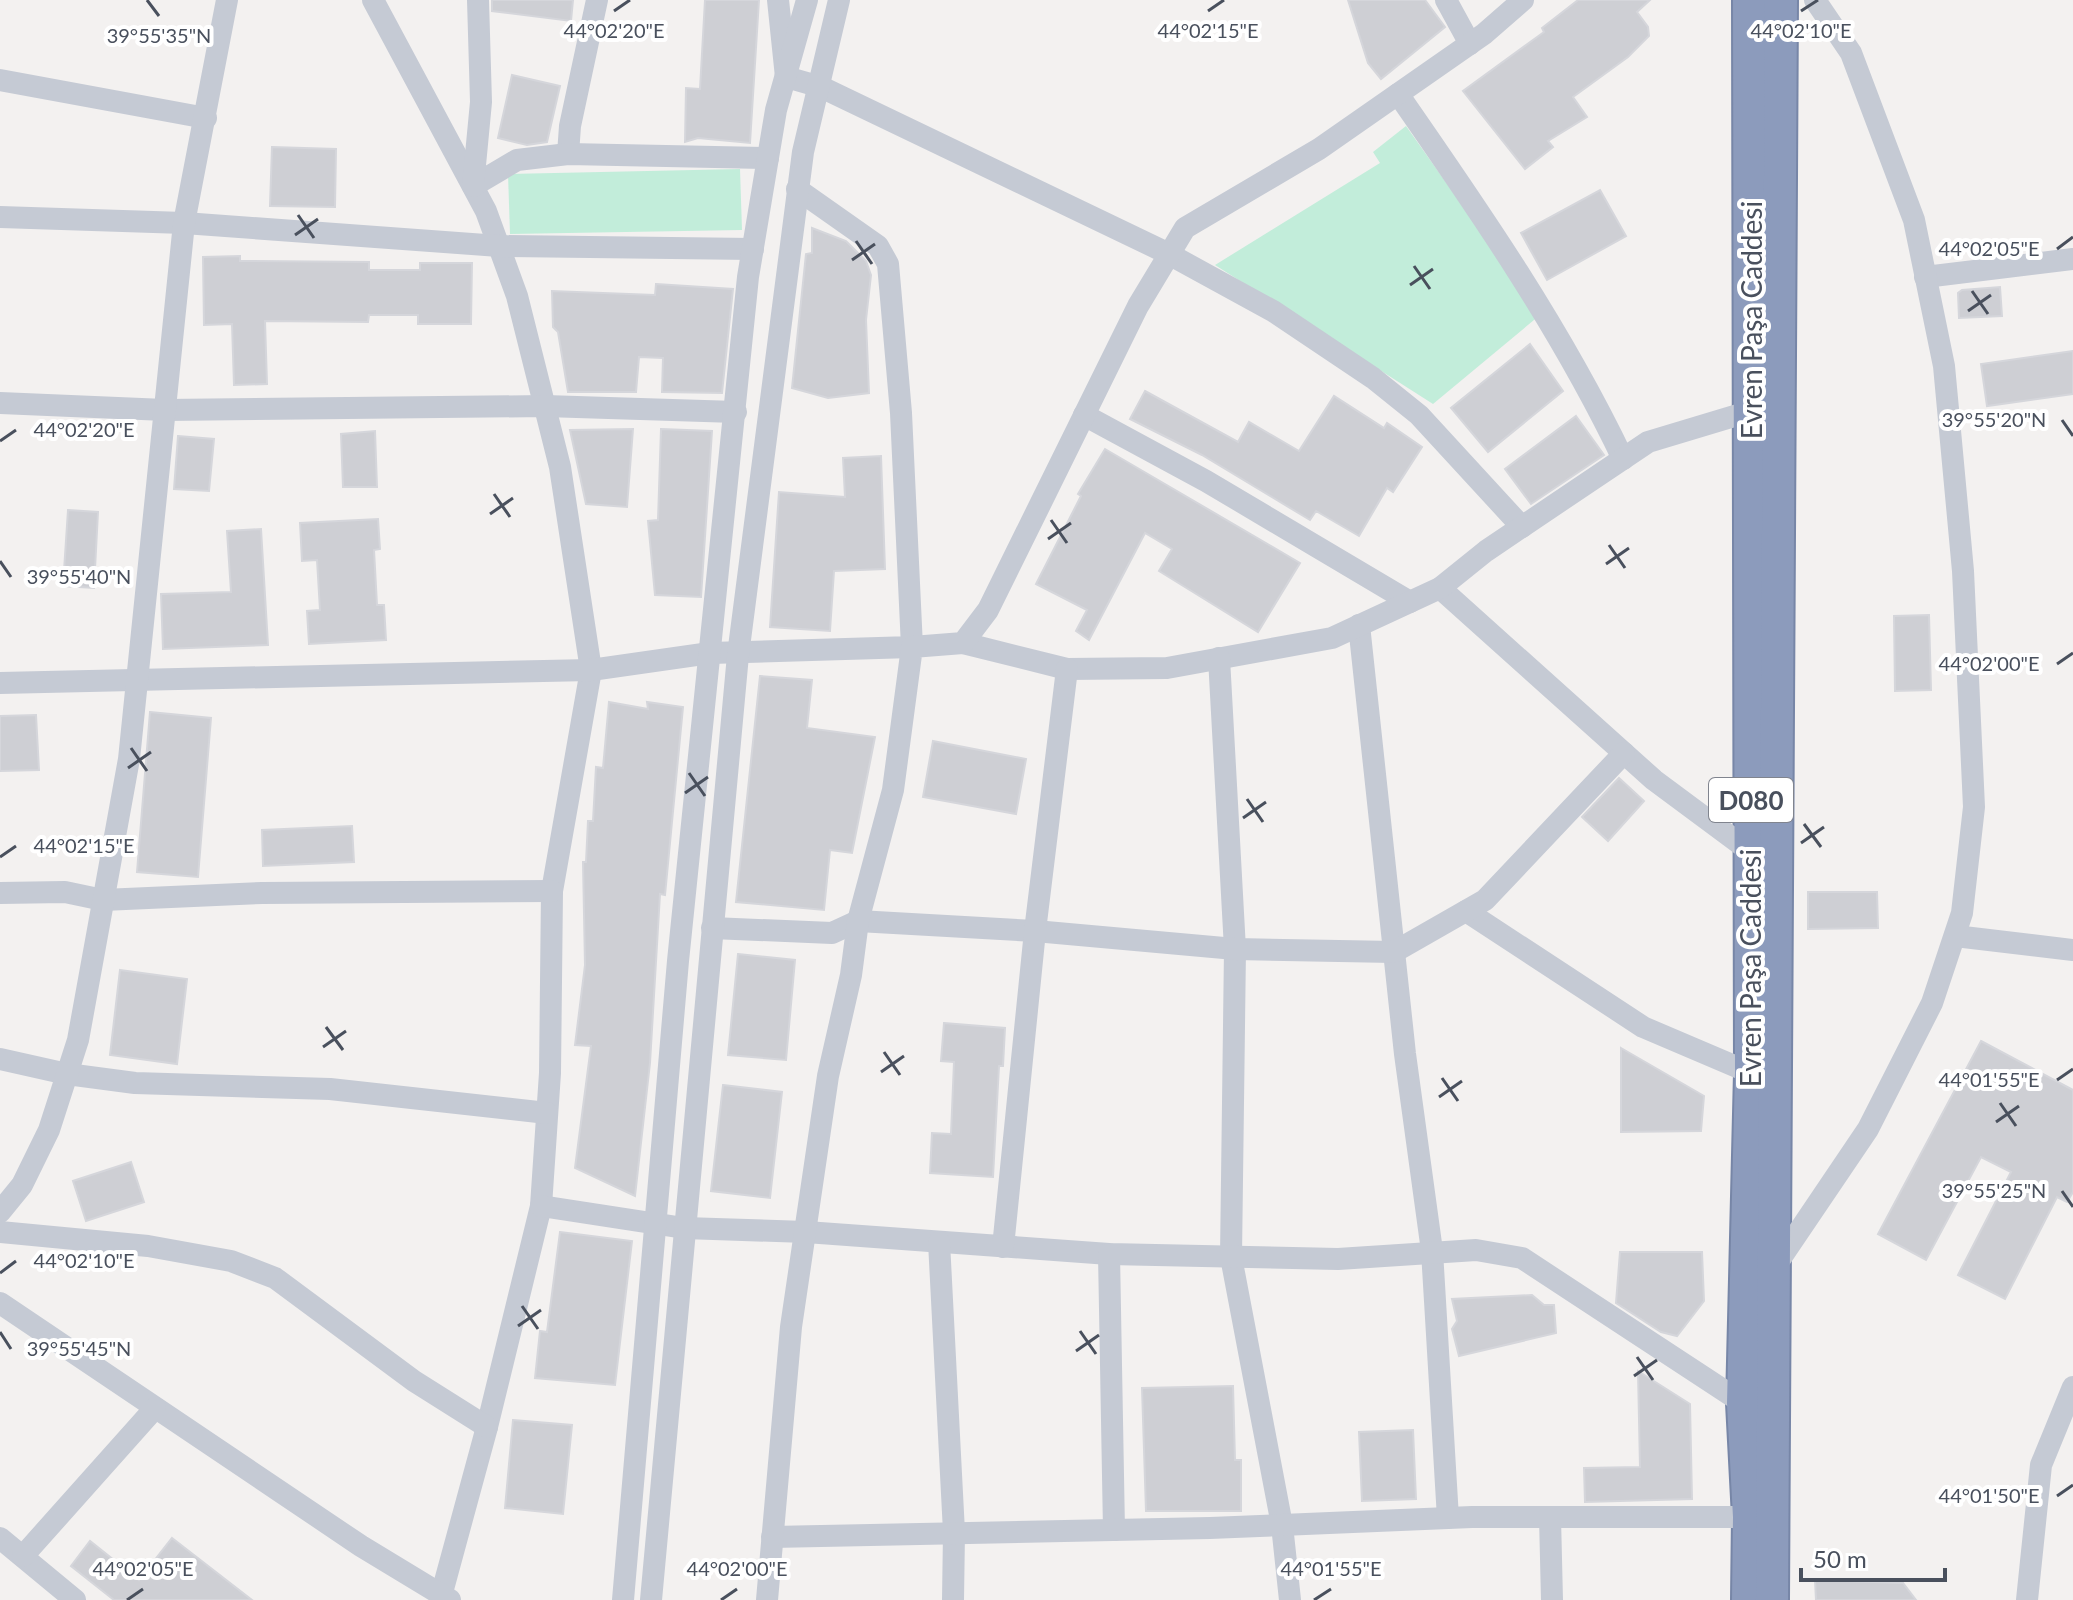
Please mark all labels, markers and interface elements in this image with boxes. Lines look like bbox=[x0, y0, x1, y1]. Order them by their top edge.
text: 44°02'20"E bbox=[564, 18, 664, 42]
text: 44°02'15"E bbox=[1158, 18, 1258, 42]
text: 44°02'10"E bbox=[1751, 18, 1851, 42]
text: 39°55'35"N bbox=[107, 23, 211, 47]
street label: Evren Paşa Caddesi bbox=[1734, 201, 1768, 439]
text: 44°02'05"E bbox=[1939, 236, 2039, 260]
text: 39°55'20"N bbox=[1942, 407, 2046, 431]
text: 44°02'20"E bbox=[34, 417, 134, 441]
text: 39°55'40"N bbox=[27, 564, 131, 588]
text: 44°02'00"E bbox=[1939, 651, 2039, 675]
road number: D080 bbox=[1709, 778, 1793, 822]
text: 44°02'15"E bbox=[34, 833, 134, 857]
street label: Evren Paşa Caddesi bbox=[1733, 849, 1767, 1087]
text: 44°01'55"E bbox=[1939, 1067, 2039, 1091]
text: 39°55'25"N bbox=[1942, 1178, 2046, 1202]
text: 44°02'10"E bbox=[34, 1248, 134, 1272]
text: 39°55'45"N bbox=[27, 1336, 131, 1360]
text: 44°01'50"E bbox=[1939, 1483, 2039, 1507]
scale bar bbox=[1801, 1532, 1945, 1582]
text: 50 m bbox=[1813, 1544, 1867, 1573]
text: 44°02'05"E bbox=[93, 1556, 193, 1580]
text: 44°02'00"E bbox=[687, 1556, 787, 1580]
text: 44°01'55"E bbox=[1281, 1556, 1381, 1580]

